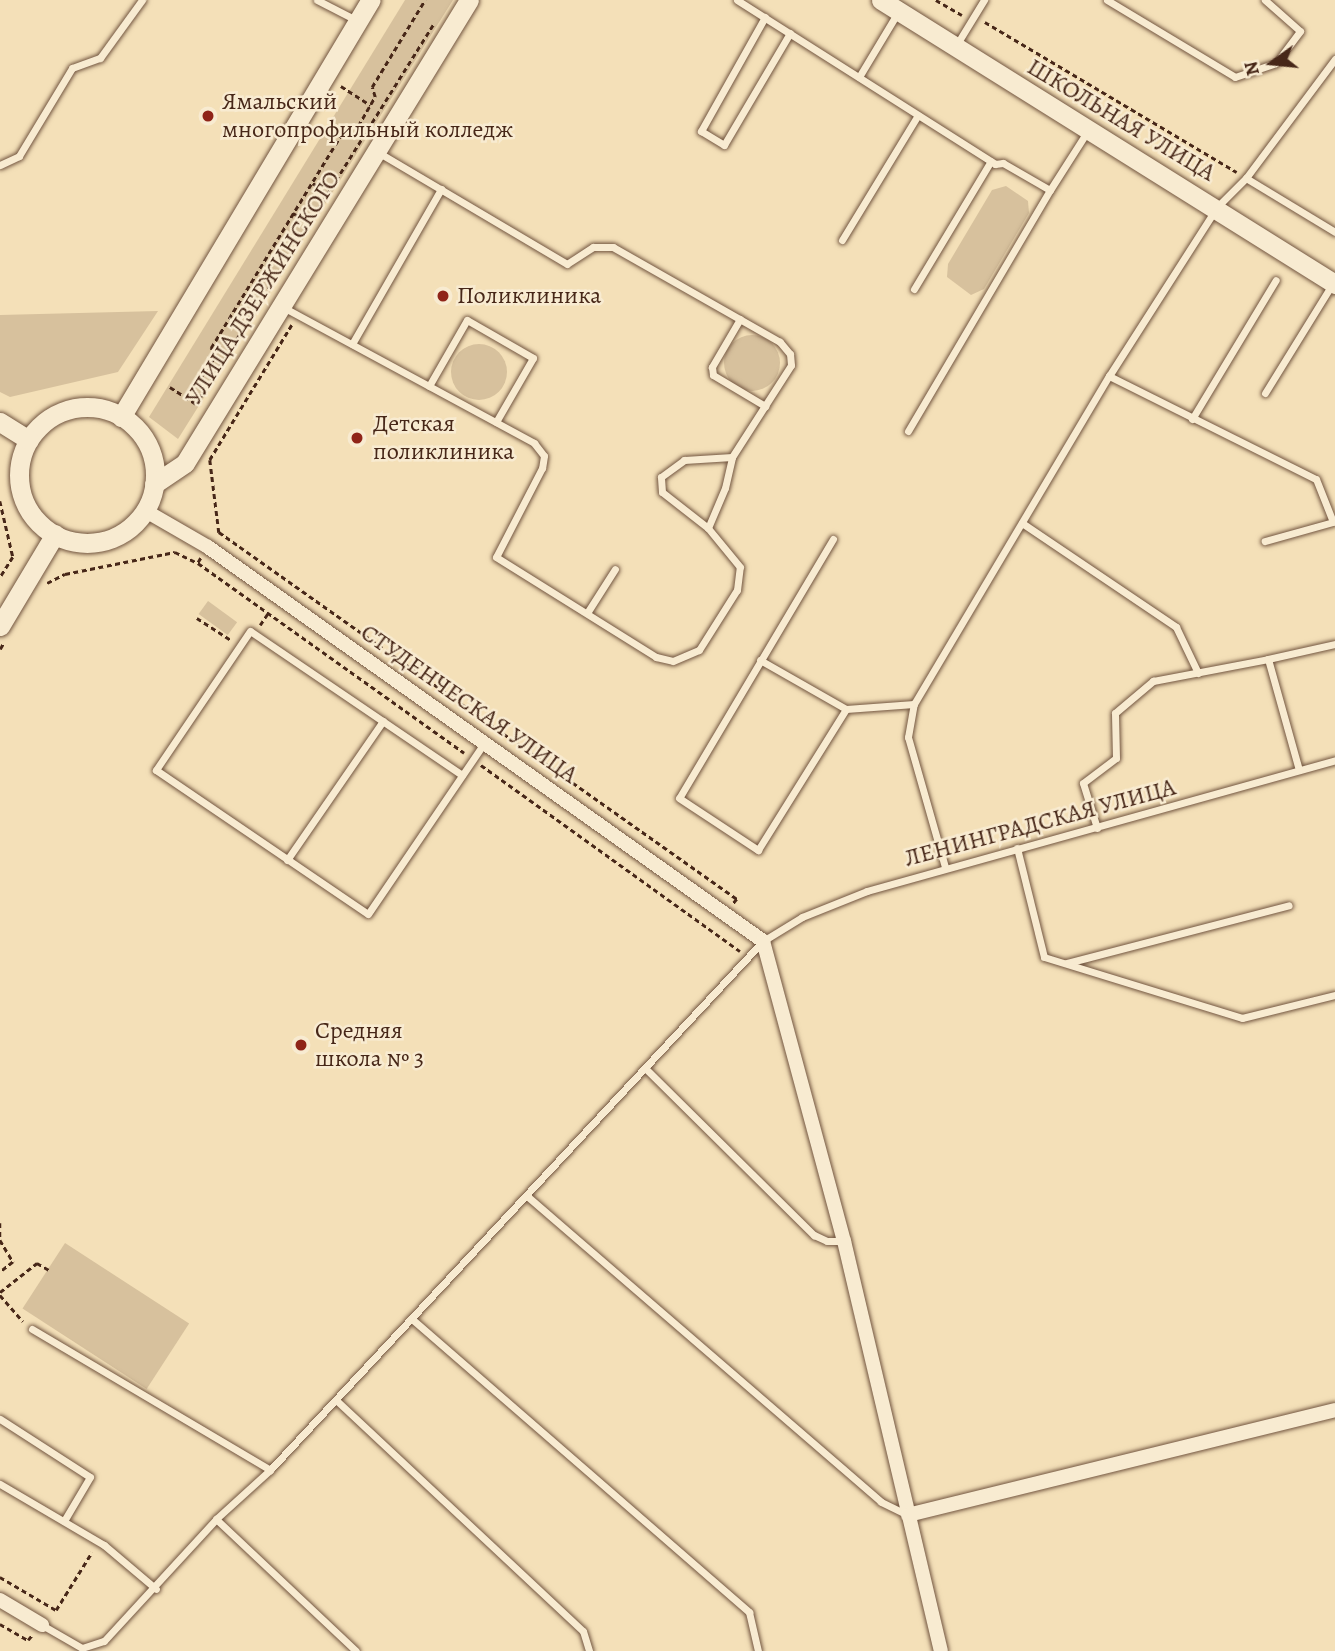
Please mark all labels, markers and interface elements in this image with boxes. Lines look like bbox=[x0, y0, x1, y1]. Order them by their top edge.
north arrow bbox=[1237, 28, 1307, 98]
street label: ШКОЛЬНАЯ УЛИЦА bbox=[1022, 53, 1220, 187]
text: N bbox=[1237, 58, 1266, 78]
place label: Ямальский многопрофильный колледж bbox=[222, 88, 513, 144]
marker: Ямальский многопрофильный колледж bbox=[200, 108, 216, 124]
street label: УЛИЦА ДЗЕРЖИНСКОГО bbox=[179, 166, 347, 410]
place label: Поликлиника bbox=[457, 282, 601, 310]
marker: Поликлиника bbox=[435, 288, 451, 304]
place label: Детская поликлиника bbox=[373, 410, 514, 466]
marker: Детская поликлиника bbox=[347, 428, 367, 448]
street label: СТУДЕНЧЕСКАЯ УЛИЦА bbox=[355, 618, 583, 790]
street label: ЛЕНИНГРАДСКАЯ УЛИЦА bbox=[901, 773, 1179, 873]
place label: Средняя школа № 3 bbox=[315, 1017, 424, 1073]
marker: Средняя школа № 3 bbox=[293, 1037, 309, 1053]

